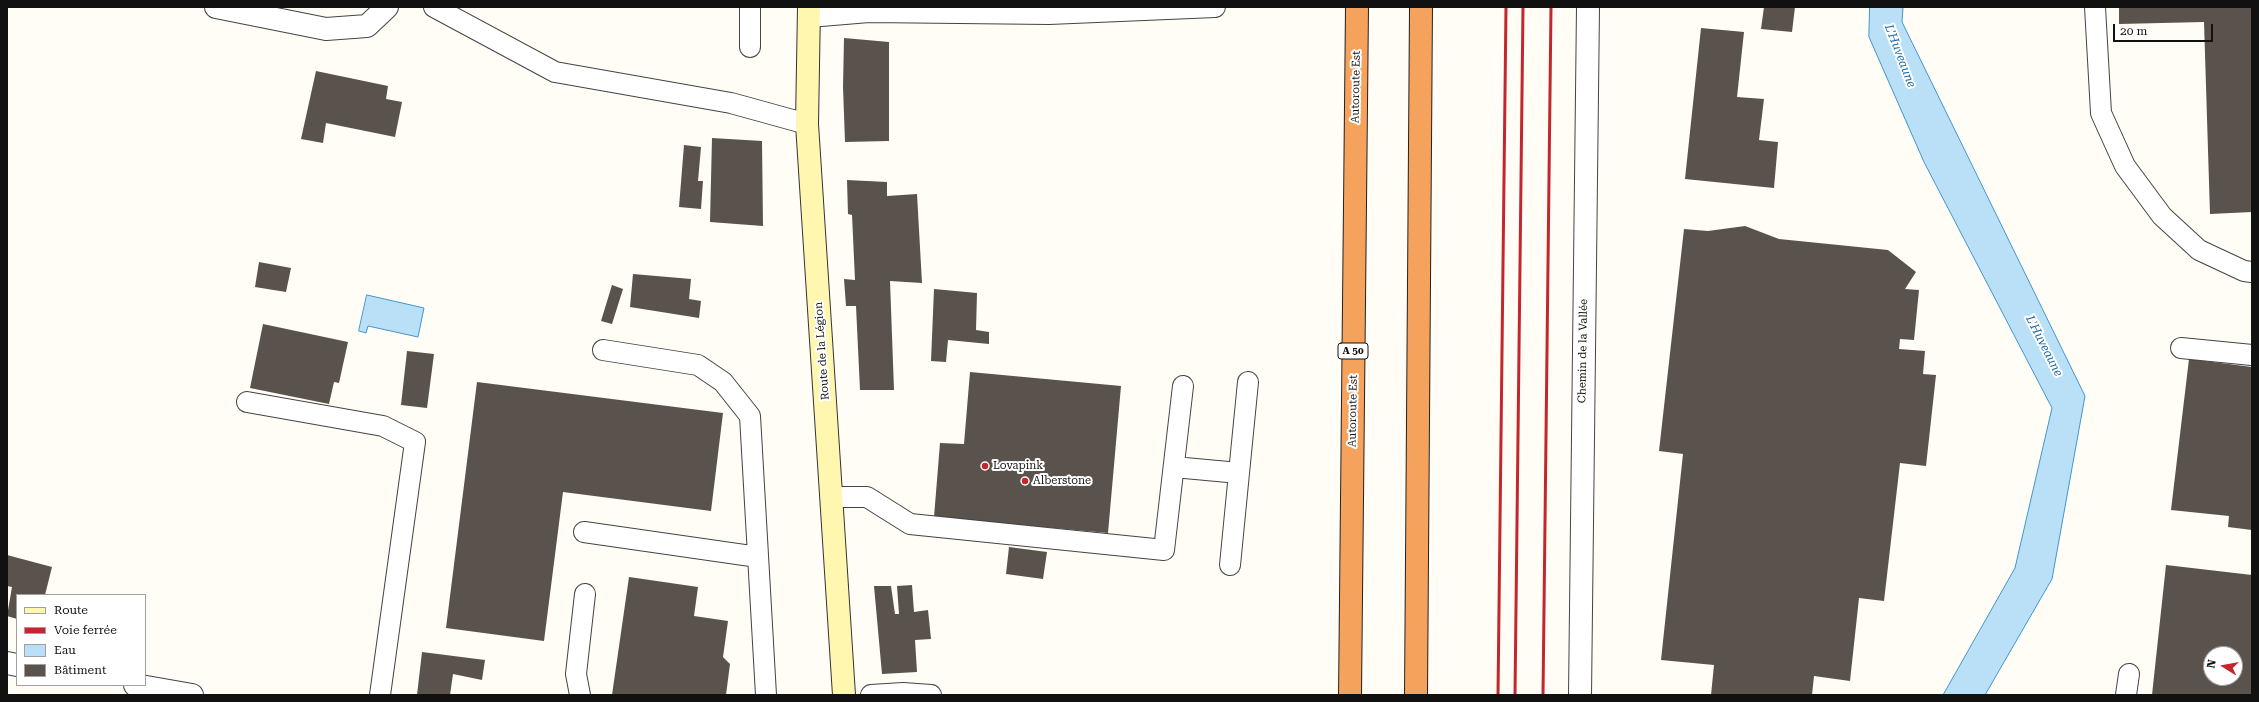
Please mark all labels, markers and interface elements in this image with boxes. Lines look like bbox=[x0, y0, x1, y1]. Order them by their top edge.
scale bar bbox=[2115, 16, 2215, 42]
water label: L'Huveaune bbox=[1881, 22, 1919, 90]
text: 20 m bbox=[2120, 24, 2147, 38]
street label: Autoroute Est bbox=[1349, 51, 1363, 123]
street label: Chemin de la Vallée bbox=[1575, 299, 1591, 403]
street label: Route de la Légion bbox=[812, 301, 832, 401]
water label: L'Huveaune bbox=[2022, 313, 2066, 379]
road number: A 50 bbox=[1338, 343, 1368, 359]
street label: Autoroute Est bbox=[1346, 375, 1360, 447]
place label: Lovapink bbox=[993, 459, 1043, 473]
marker: Lovapink bbox=[980, 461, 990, 471]
place label: Alberstone bbox=[1033, 474, 1091, 488]
marker: Alberstone bbox=[1020, 476, 1030, 486]
legend bbox=[16, 594, 146, 686]
text: Route bbox=[54, 603, 88, 617]
text: Voie ferrée bbox=[54, 623, 117, 637]
text: Eau bbox=[54, 643, 76, 657]
north arrow bbox=[2203, 646, 2243, 686]
text: N bbox=[2205, 658, 2219, 669]
text: Bâtiment bbox=[54, 663, 106, 677]

